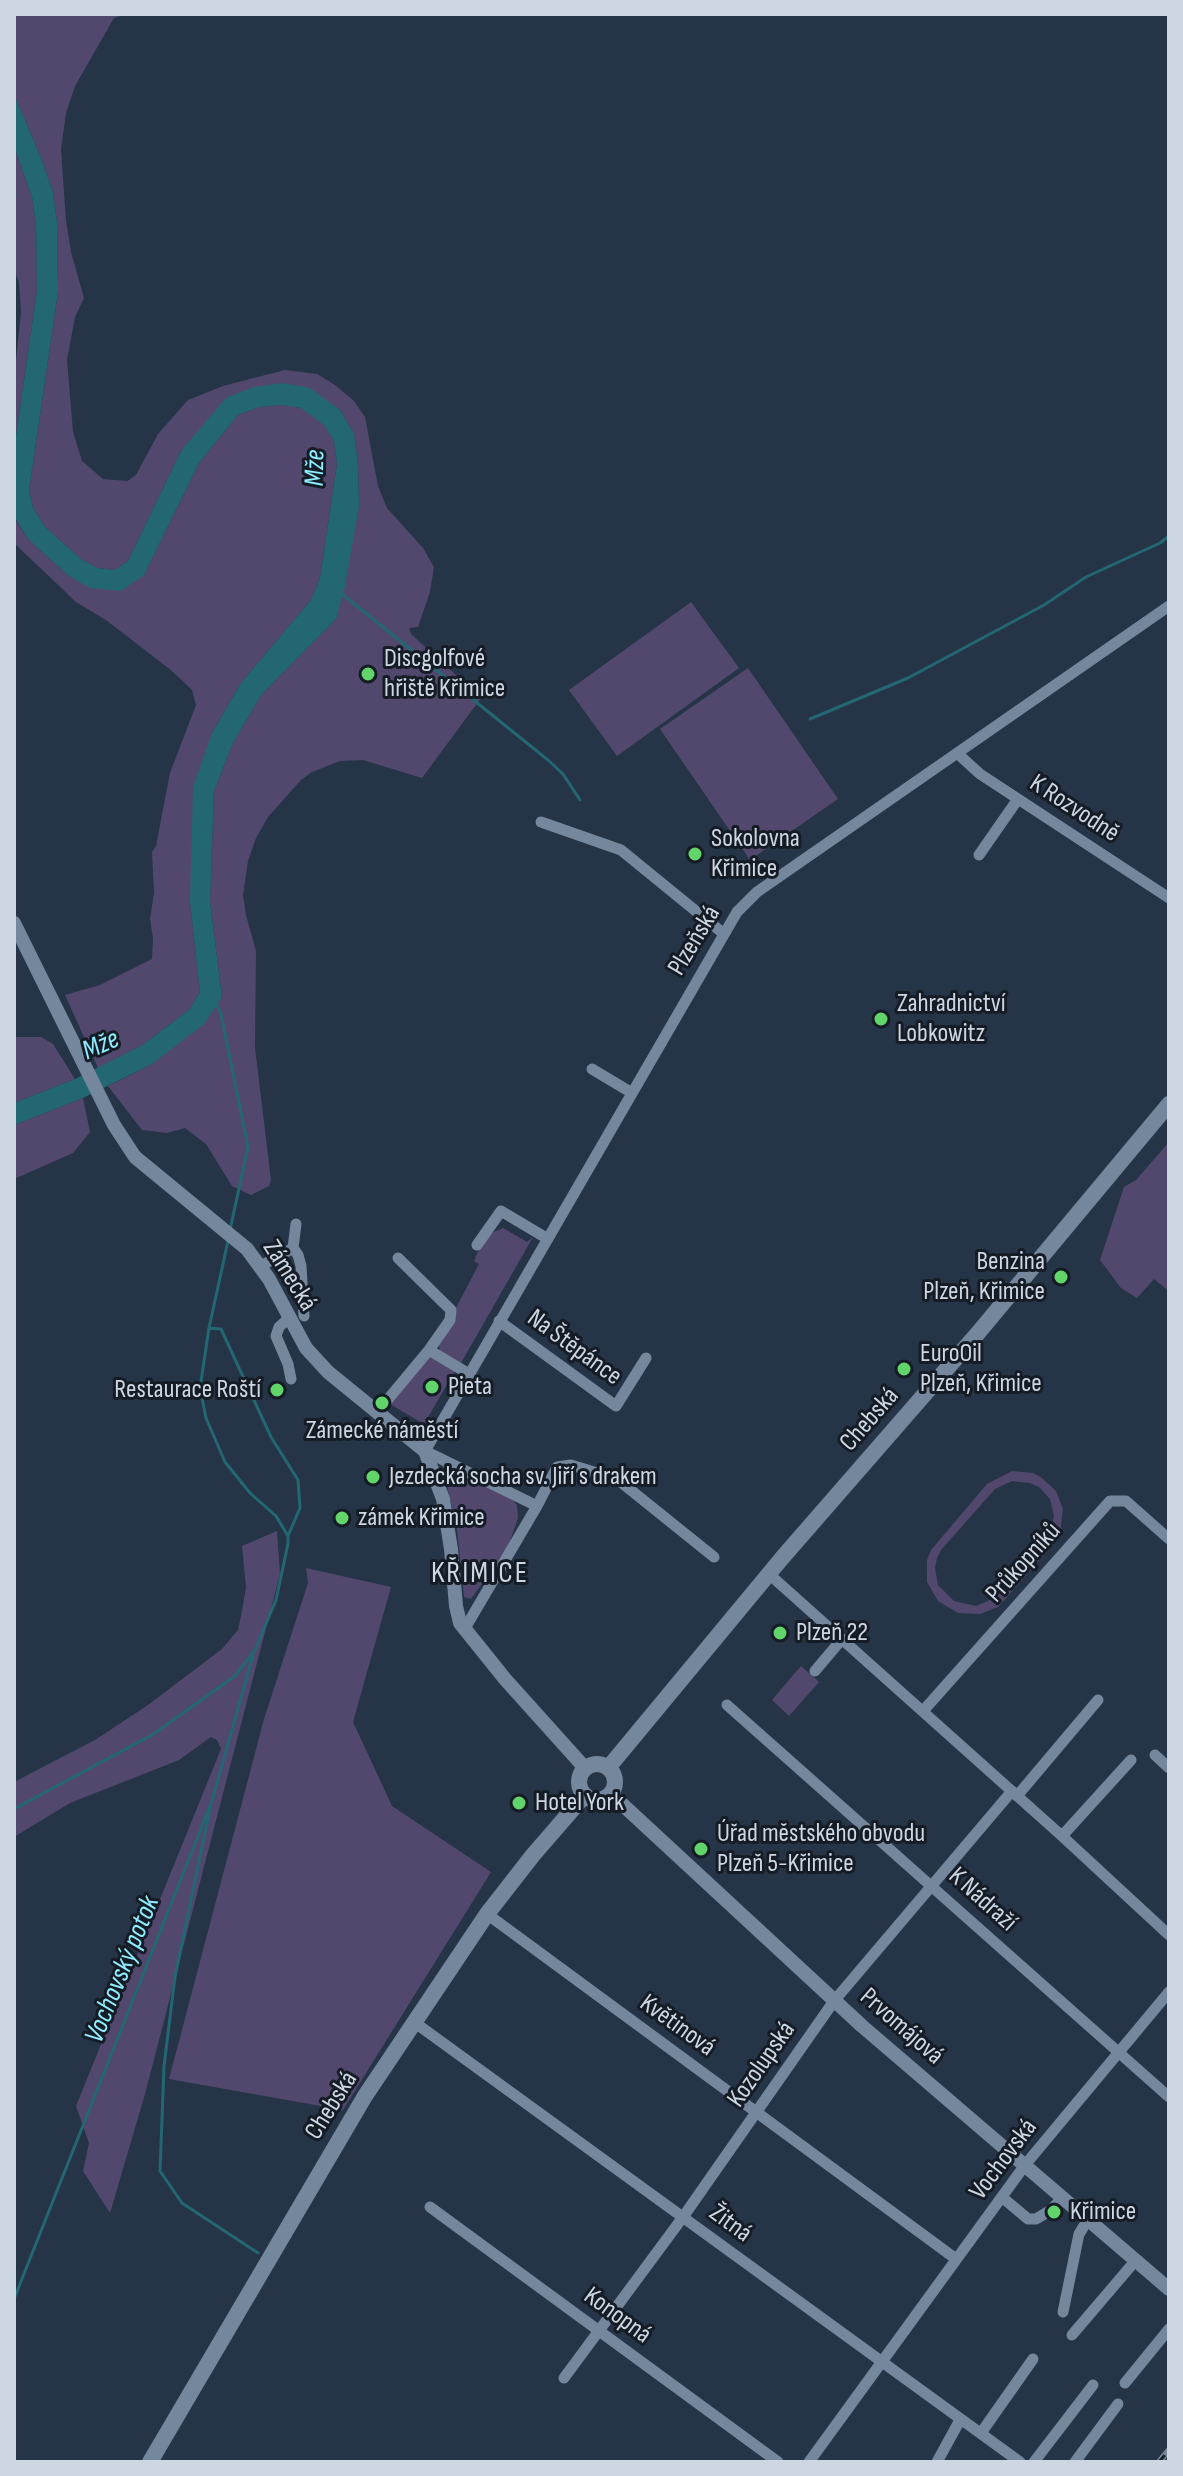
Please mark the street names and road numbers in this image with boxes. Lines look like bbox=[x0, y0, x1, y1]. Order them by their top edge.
street label: K Rozvodně bbox=[1023, 768, 1125, 850]
street label: Plzeňská bbox=[662, 901, 728, 981]
street label: Zámecká bbox=[255, 1235, 323, 1317]
street label: Na Štěpánce bbox=[521, 1303, 627, 1393]
street label: Chebská bbox=[834, 1382, 906, 1458]
street label: Průkopníků bbox=[980, 1516, 1068, 1610]
street label: K Nádraží bbox=[941, 1861, 1023, 1939]
street label: Prvomájová bbox=[853, 1982, 949, 2072]
street label: Květinová bbox=[633, 1988, 721, 2064]
street label: Kozolupská bbox=[721, 2016, 803, 2114]
street label: Chebská bbox=[299, 2066, 365, 2146]
street label: Vochovská bbox=[964, 2113, 1044, 2207]
street label: Žitná bbox=[703, 2198, 757, 2250]
street label: Konopná bbox=[577, 2281, 657, 2351]

